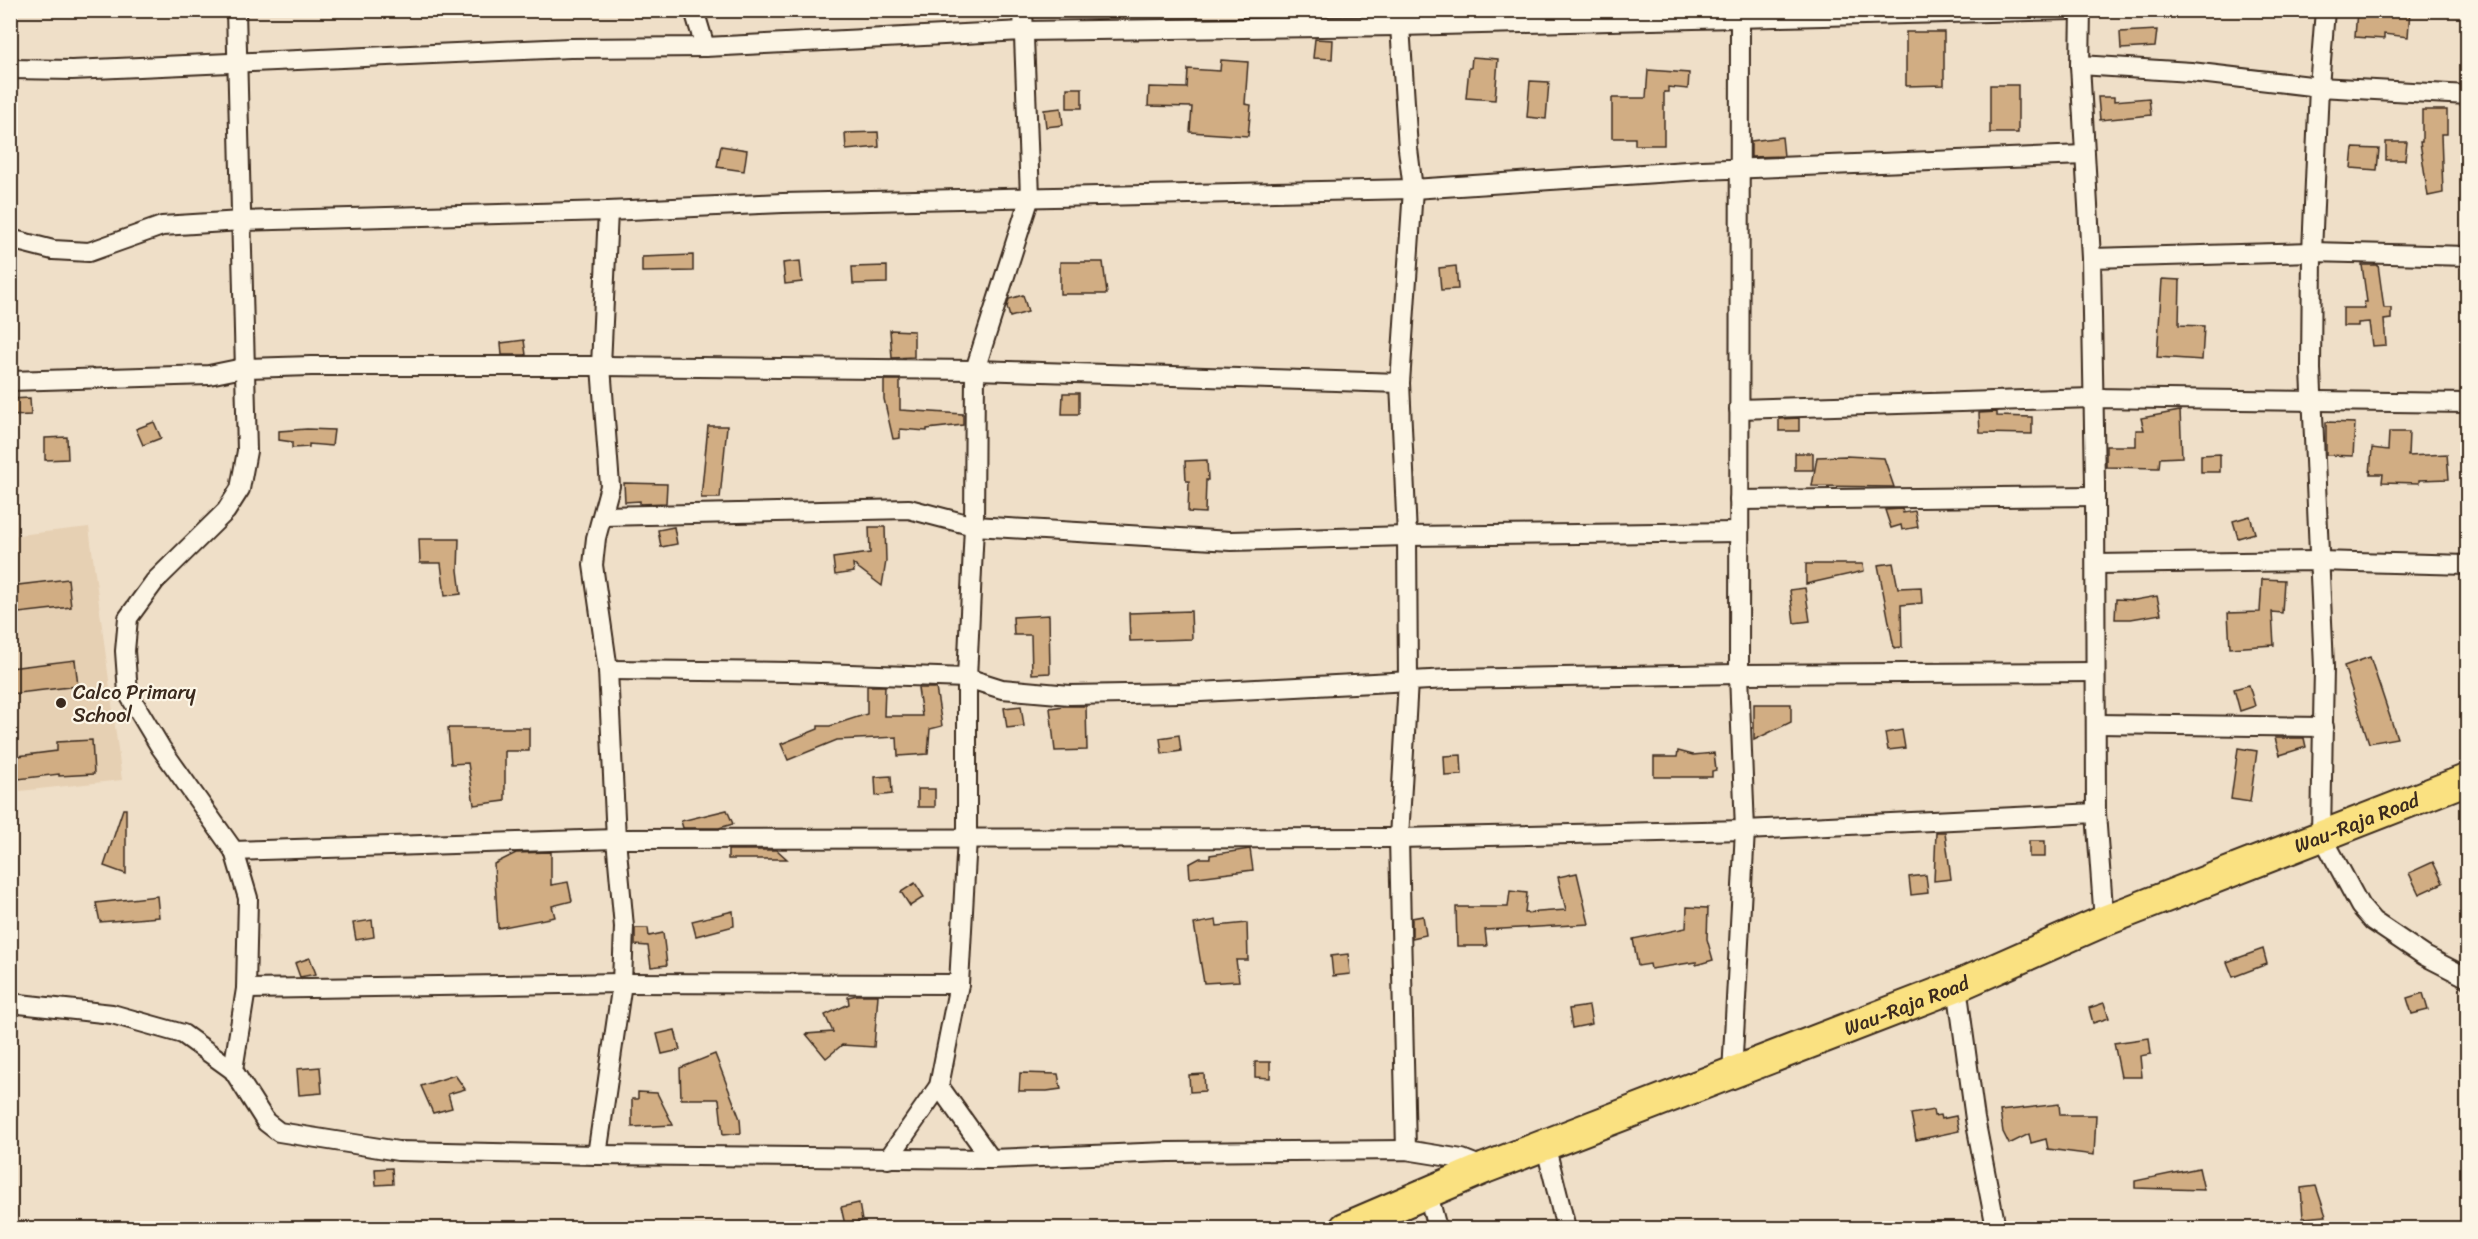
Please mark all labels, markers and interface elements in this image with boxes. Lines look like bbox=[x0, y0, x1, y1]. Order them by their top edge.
place label: Calco Primary School bbox=[73, 675, 197, 733]
marker: Calco Primary School bbox=[54, 696, 68, 710]
street label: Wau-Raja Road bbox=[2289, 782, 2426, 863]
street label: Wau-Raja Road bbox=[1839, 965, 1976, 1046]

